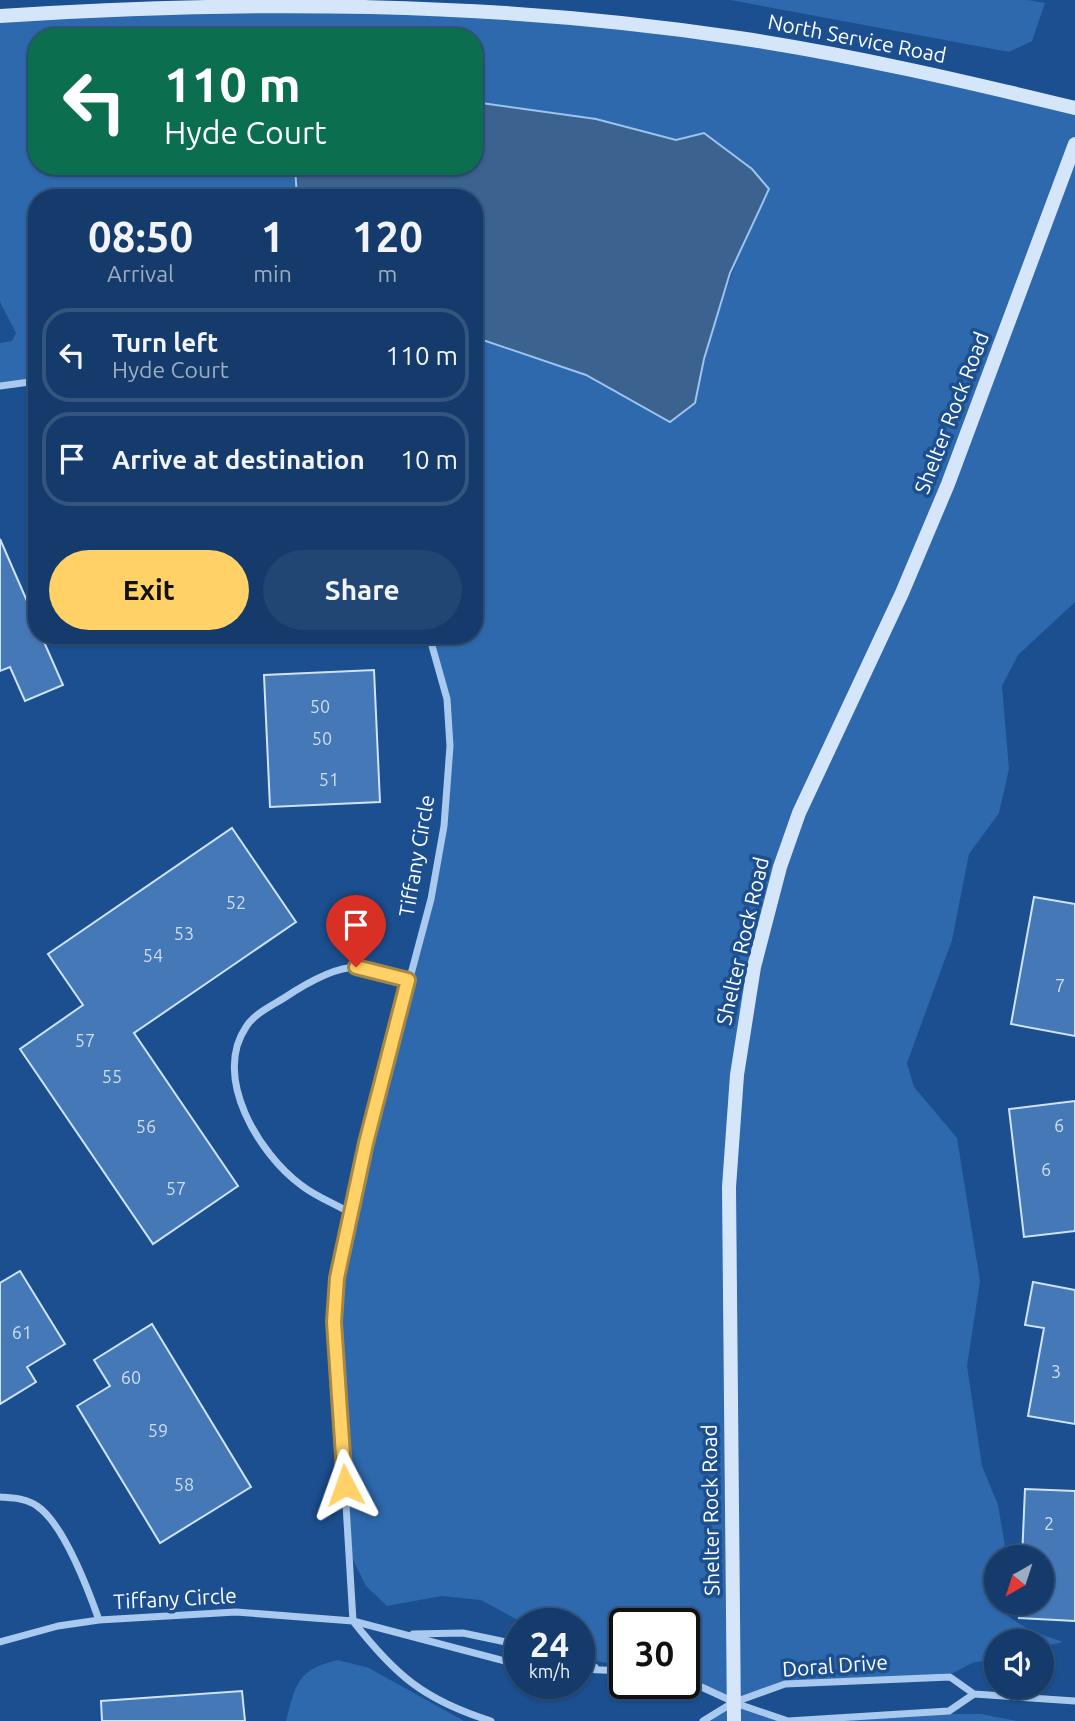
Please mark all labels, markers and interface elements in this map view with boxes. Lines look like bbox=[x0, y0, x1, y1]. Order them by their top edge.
street label: North Service Road bbox=[766, 9, 948, 67]
icon: left bbox=[49, 56, 140, 147]
text: 110 m bbox=[164, 56, 301, 111]
text: Hyde Court bbox=[164, 114, 327, 150]
text: 08:50 bbox=[88, 213, 193, 260]
text: 1 bbox=[261, 213, 284, 260]
text: 120 bbox=[352, 213, 423, 260]
text: Arrival bbox=[107, 261, 174, 286]
text: min bbox=[253, 261, 292, 286]
text: m bbox=[377, 261, 397, 286]
text: Turn left bbox=[112, 328, 218, 357]
street label: Shelter Rock Road bbox=[909, 328, 993, 497]
icon: left bbox=[53, 336, 91, 374]
text: 110 m bbox=[386, 341, 458, 370]
text: Hyde Court bbox=[112, 357, 229, 382]
icon: arrive bbox=[53, 440, 91, 478]
text: Arrive at destination bbox=[112, 445, 365, 474]
text: 10 m bbox=[400, 445, 458, 474]
button: Exit bbox=[49, 550, 249, 630]
button: Share bbox=[263, 550, 462, 630]
house number: 50 bbox=[310, 696, 330, 716]
house number: 50 bbox=[312, 728, 332, 748]
house number: 51 bbox=[319, 769, 339, 789]
street label: Tiffany Circle bbox=[393, 793, 439, 919]
street label: Shelter Rock Road bbox=[711, 854, 773, 1027]
house number: 52 bbox=[226, 892, 246, 912]
pin bbox=[326, 895, 386, 967]
icon: arrive bbox=[337, 906, 375, 944]
house number: 53 bbox=[174, 923, 194, 943]
house number: 54 bbox=[143, 945, 163, 965]
house number: 7 bbox=[1055, 975, 1065, 995]
house number: 57 bbox=[75, 1030, 95, 1050]
house number: 55 bbox=[102, 1066, 122, 1086]
house number: 6 bbox=[1054, 1115, 1064, 1135]
house number: 56 bbox=[136, 1116, 156, 1136]
house number: 6 bbox=[1041, 1159, 1051, 1179]
house number: 57 bbox=[166, 1178, 186, 1198]
house number: 61 bbox=[12, 1322, 32, 1342]
house number: 3 bbox=[1051, 1361, 1061, 1381]
house number: 60 bbox=[121, 1367, 141, 1387]
house number: 59 bbox=[148, 1420, 168, 1440]
street label: Shelter Rock Road bbox=[697, 1424, 723, 1596]
position arrow bbox=[308, 1448, 382, 1522]
house number: 58 bbox=[174, 1474, 194, 1494]
house number: 2 bbox=[1044, 1513, 1054, 1533]
north arrow bbox=[984, 1545, 1054, 1615]
map controls bbox=[984, 1545, 1054, 1699]
street label: Tiffany Circle bbox=[113, 1583, 237, 1613]
speed limit sign: 30 bbox=[609, 1608, 700, 1699]
text: 24 bbox=[530, 1624, 569, 1664]
button: sound bbox=[984, 1629, 1054, 1699]
street label: Doral Drive bbox=[781, 1649, 889, 1681]
text: km/h bbox=[529, 1661, 570, 1681]

